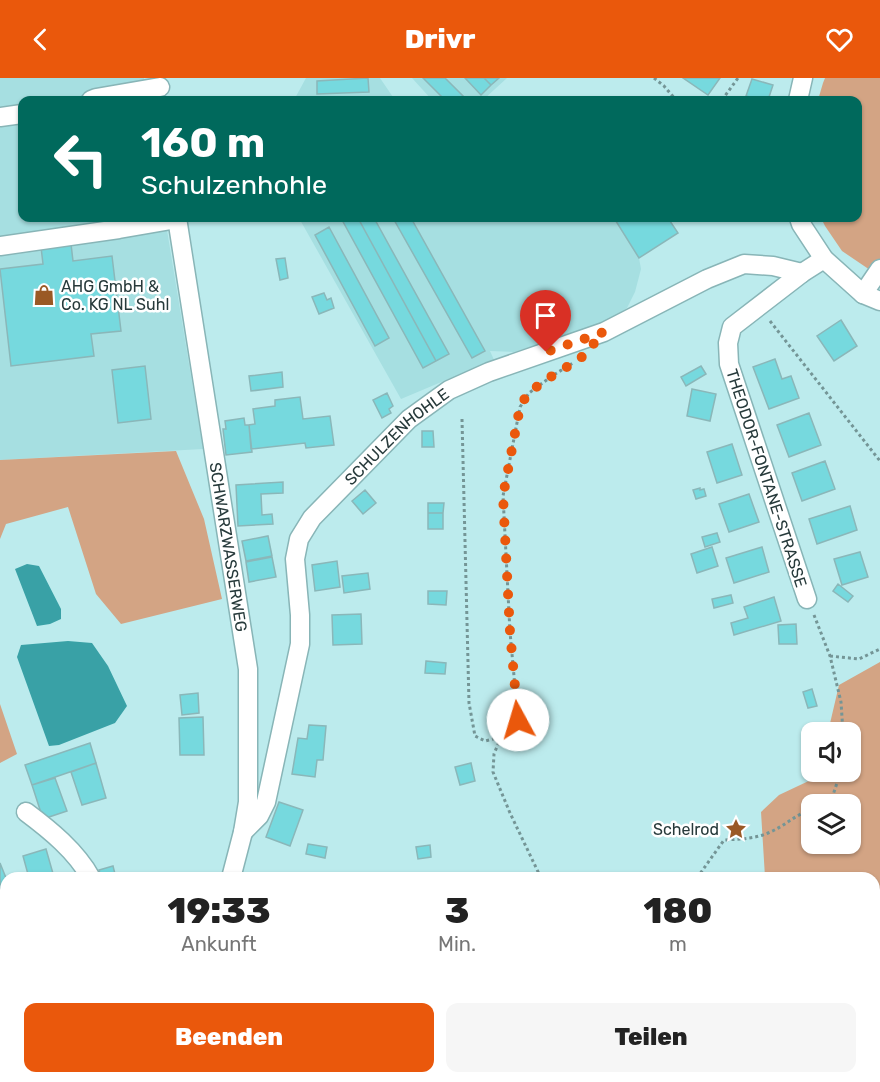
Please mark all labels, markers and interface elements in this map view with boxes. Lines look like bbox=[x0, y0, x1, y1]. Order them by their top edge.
icon: back bbox=[24, 23, 57, 56]
text: Drivr bbox=[405, 23, 475, 55]
icon: heart bbox=[823, 23, 856, 56]
text: 160 m bbox=[141, 118, 265, 168]
icon: left bbox=[42, 120, 120, 198]
text: Schulzenhohle bbox=[141, 169, 327, 201]
place label: AHG GmbH & Co. KG NL Suhl bbox=[61, 277, 169, 314]
shop icon: AHG GmbH & Co. KG NL Suhl bbox=[32, 283, 56, 307]
pin bbox=[520, 290, 571, 352]
icon: arrive bbox=[529, 299, 562, 332]
street label: THEODOR-FONTANE-STRASSE bbox=[722, 367, 811, 590]
street label: SCHULZENHOHLE bbox=[341, 384, 453, 489]
street label: SCHWARZWASSERWEG bbox=[206, 461, 251, 633]
position arrow bbox=[486, 688, 550, 752]
map controls bbox=[801, 722, 861, 854]
button: sound bbox=[801, 722, 861, 782]
button: layers bbox=[801, 794, 861, 854]
place icon: Schelrod bbox=[724, 817, 748, 841]
place label: Schelrod bbox=[653, 820, 719, 839]
text: 19:33 bbox=[167, 889, 271, 932]
text: 3 bbox=[445, 889, 469, 932]
text: 180 bbox=[643, 889, 713, 932]
text: Ankunft bbox=[181, 932, 257, 956]
text: Min. bbox=[438, 932, 476, 956]
text: m bbox=[669, 932, 687, 956]
button: Beenden bbox=[24, 1003, 434, 1072]
button: Teilen bbox=[446, 1003, 856, 1072]

